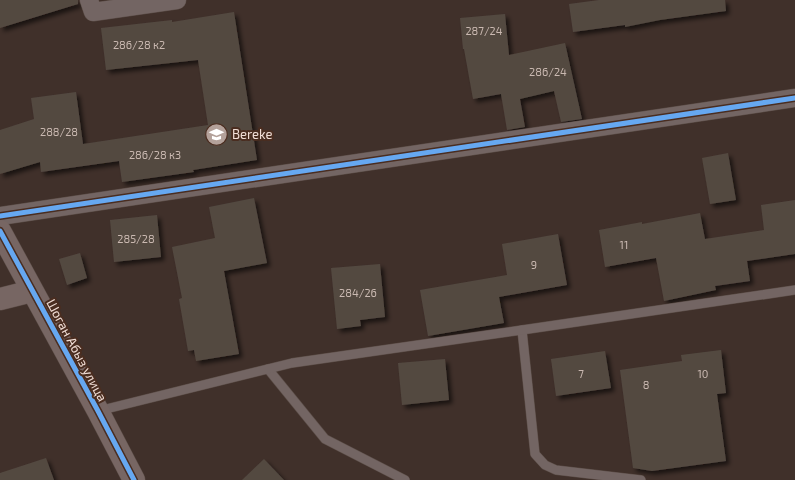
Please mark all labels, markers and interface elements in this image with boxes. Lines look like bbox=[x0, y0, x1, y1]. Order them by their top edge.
house number: 287/24 bbox=[465, 24, 503, 37]
house number: 286/28 к2 bbox=[113, 38, 165, 51]
house number: 286/24 bbox=[529, 65, 567, 78]
school or university icon: Bereke bbox=[204, 121, 230, 147]
house number: 288/28 bbox=[40, 125, 78, 138]
place label: Bereke bbox=[232, 126, 272, 142]
house number: 286/28 к3 bbox=[129, 148, 181, 161]
house number: 285/28 bbox=[117, 232, 155, 245]
house number: 11 bbox=[620, 238, 628, 251]
house number: 9 bbox=[531, 258, 537, 271]
house number: 284/26 bbox=[339, 286, 377, 299]
street label: Шоган Абыз улица bbox=[43, 296, 111, 404]
house number: 7 bbox=[578, 367, 584, 380]
house number: 10 bbox=[697, 367, 709, 380]
house number: 8 bbox=[643, 378, 649, 391]

